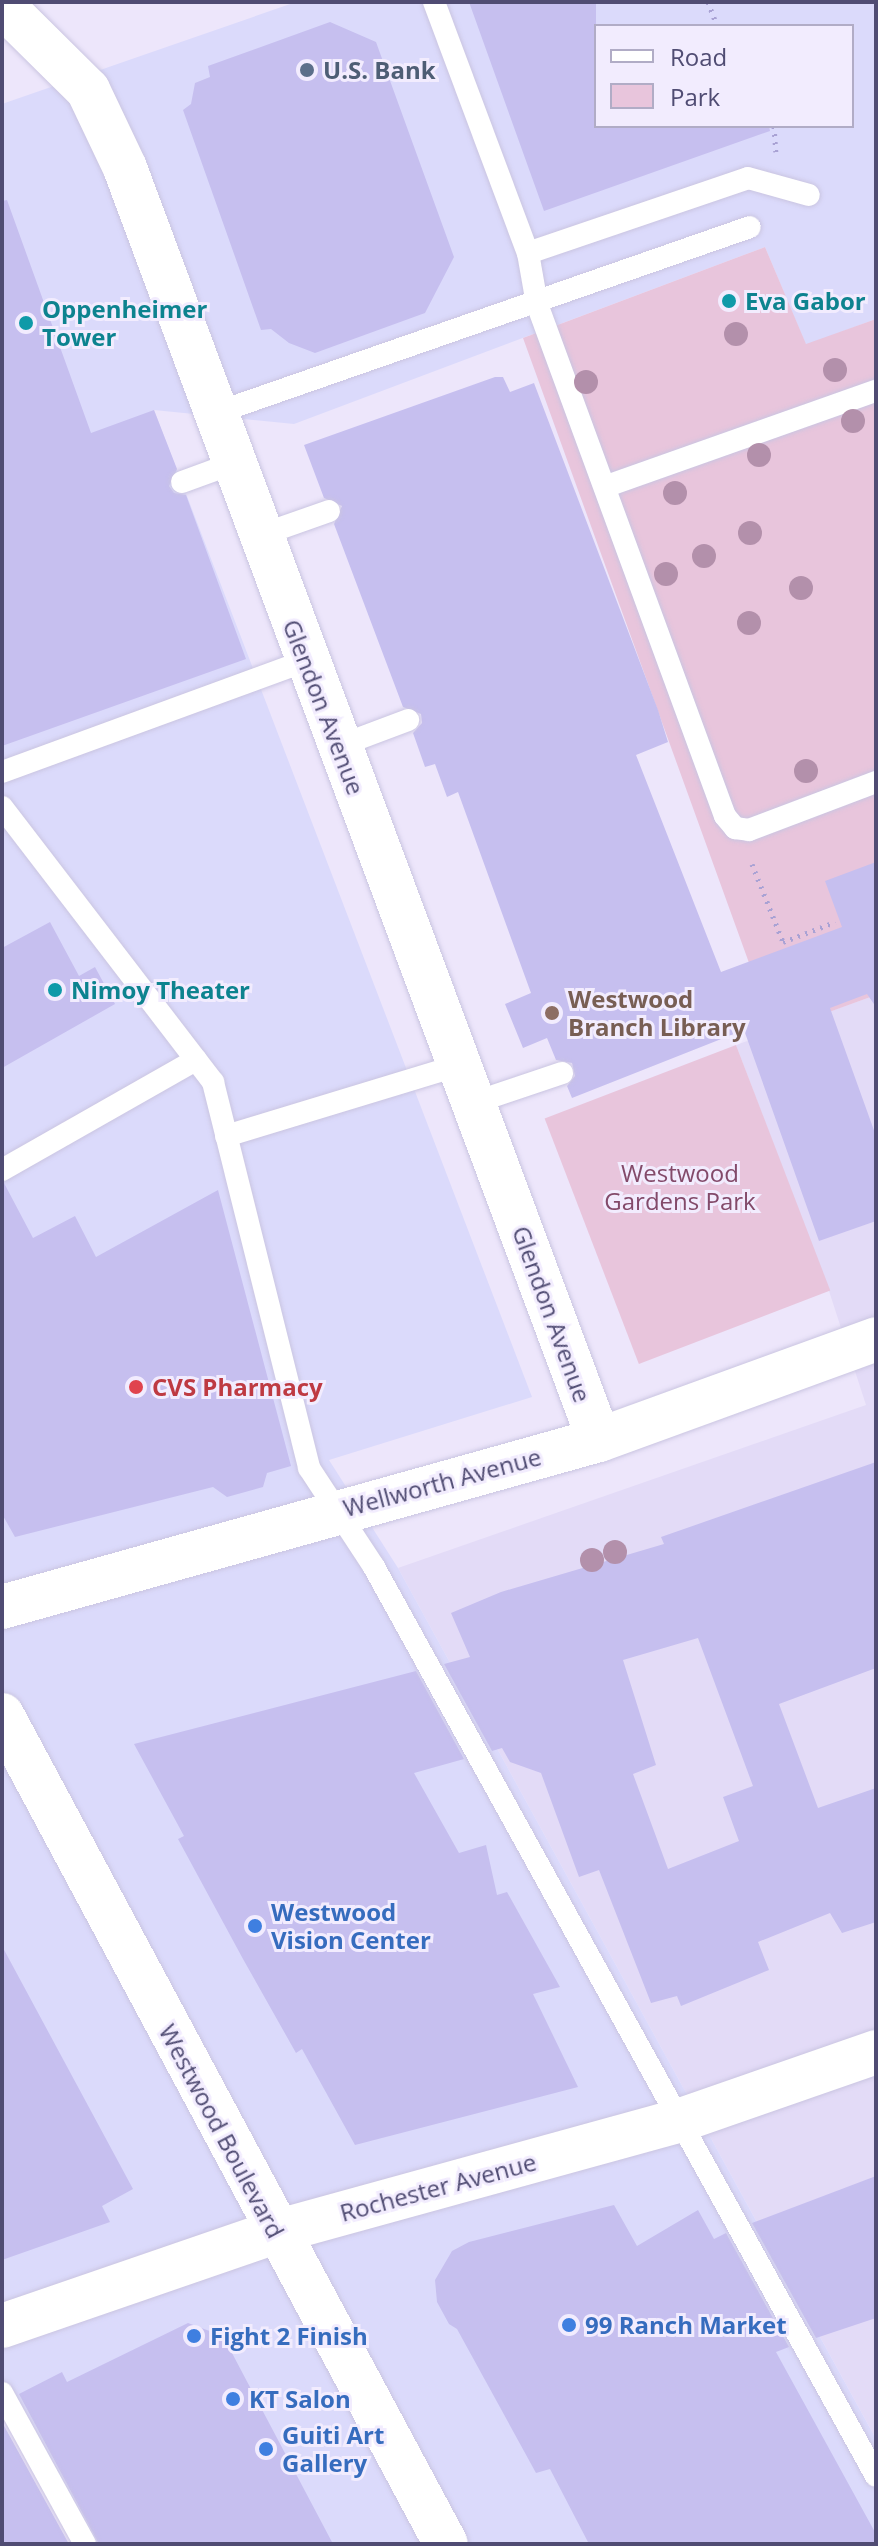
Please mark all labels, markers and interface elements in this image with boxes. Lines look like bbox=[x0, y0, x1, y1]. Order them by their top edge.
legend bbox=[594, 24, 854, 128]
text: Road bbox=[670, 40, 727, 73]
place label: U.S. Bank bbox=[323, 56, 436, 84]
marker: U.S. Bank bbox=[298, 61, 316, 79]
text: Park bbox=[670, 80, 720, 113]
place label: Eva Gabor bbox=[745, 287, 866, 315]
marker: Eva Gabor bbox=[720, 292, 738, 310]
place label: Oppenheimer Tower bbox=[42, 295, 207, 351]
marker: Oppenheimer Tower bbox=[17, 314, 35, 332]
street label: Glendon Avenue bbox=[277, 615, 371, 799]
place label: Nimoy Theater bbox=[71, 976, 250, 1004]
marker: Nimoy Theater bbox=[46, 981, 64, 999]
place label: Westwood Branch Library bbox=[568, 985, 746, 1041]
marker: Westwood Branch Library bbox=[543, 1004, 561, 1022]
park label: Westwood Gardens Park bbox=[604, 1159, 756, 1215]
street label: Glendon Avenue bbox=[507, 1222, 597, 1406]
place label: CVS Pharmacy bbox=[152, 1373, 323, 1401]
marker: CVS Pharmacy bbox=[127, 1378, 145, 1396]
street label: Wellworth Avenue bbox=[340, 1442, 544, 1522]
place label: Westwood Vision Center bbox=[271, 1898, 431, 1954]
marker: Westwood Vision Center bbox=[246, 1917, 264, 1935]
street label: Westwood Boulevard bbox=[153, 2019, 291, 2243]
street label: Rochester Avenue bbox=[337, 2147, 539, 2227]
place label: 99 Ranch Market bbox=[585, 2311, 787, 2339]
marker: 99 Ranch Market bbox=[560, 2316, 578, 2334]
place label: Fight 2 Finish bbox=[210, 2322, 368, 2350]
marker: Fight 2 Finish bbox=[185, 2327, 203, 2345]
place label: KT Salon bbox=[249, 2385, 351, 2413]
marker: KT Salon bbox=[224, 2390, 242, 2408]
place label: Guiti Art Gallery bbox=[282, 2421, 384, 2477]
marker: Guiti Art Gallery bbox=[257, 2440, 275, 2458]

